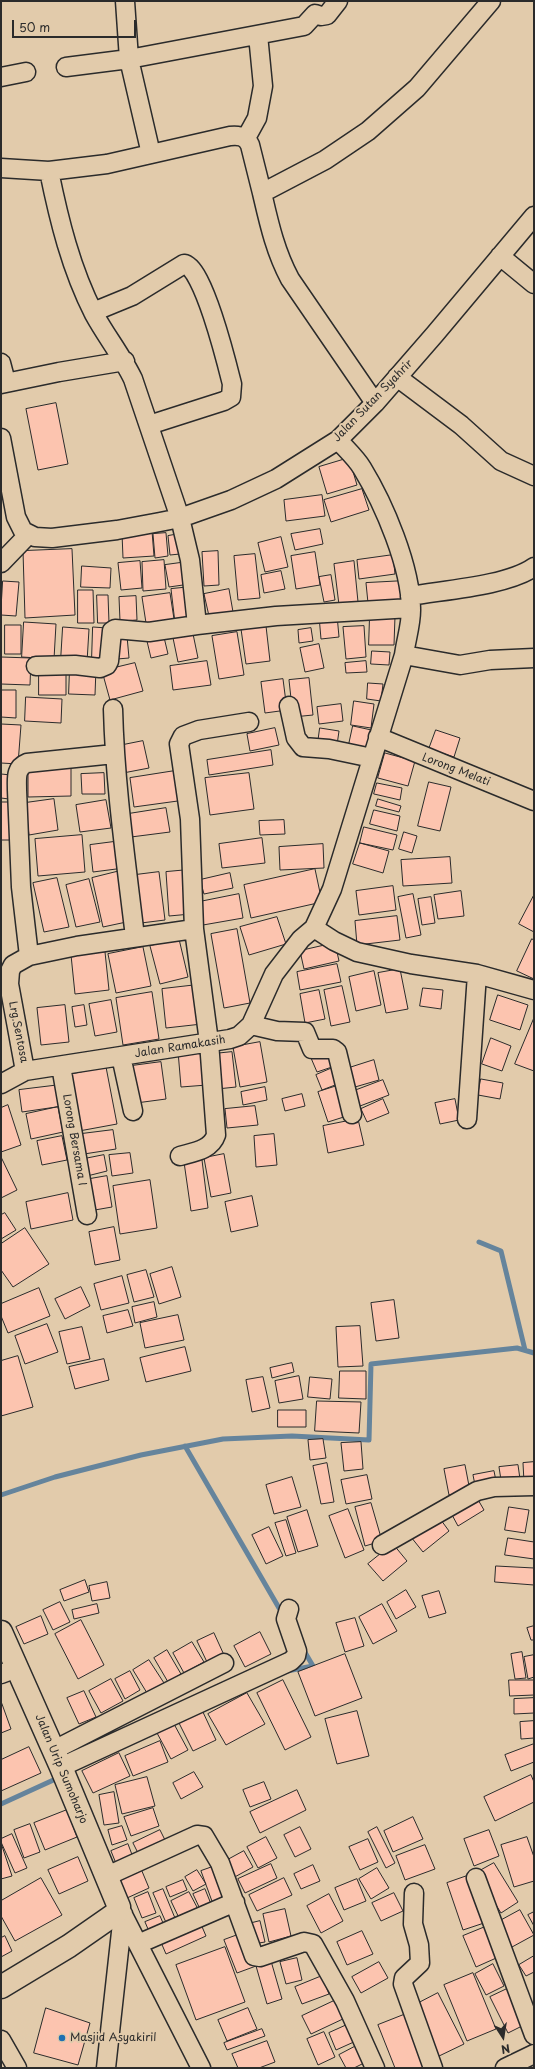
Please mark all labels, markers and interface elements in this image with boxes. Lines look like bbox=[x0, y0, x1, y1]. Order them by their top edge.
scale bar bbox=[14, 12, 138, 38]
text: 50 m bbox=[19, 18, 50, 36]
street label: Jalan Sutan Syahrir bbox=[330, 357, 416, 445]
street label: Lorong Melati bbox=[420, 751, 492, 789]
street label: Lrg.Sentosa bbox=[6, 1000, 30, 1064]
street label: Jalan Ramakasih bbox=[134, 1033, 226, 1061]
street label: Lorong Bersama I bbox=[59, 1093, 89, 1187]
street label: Jalan Urip Sumoharjo bbox=[32, 1712, 90, 1826]
north arrow bbox=[483, 2017, 523, 2057]
place label: Masjid Asyakiril bbox=[70, 2031, 156, 2045]
marker: Masjid Asyakiril bbox=[57, 2033, 67, 2043]
text: N bbox=[500, 2040, 512, 2058]

